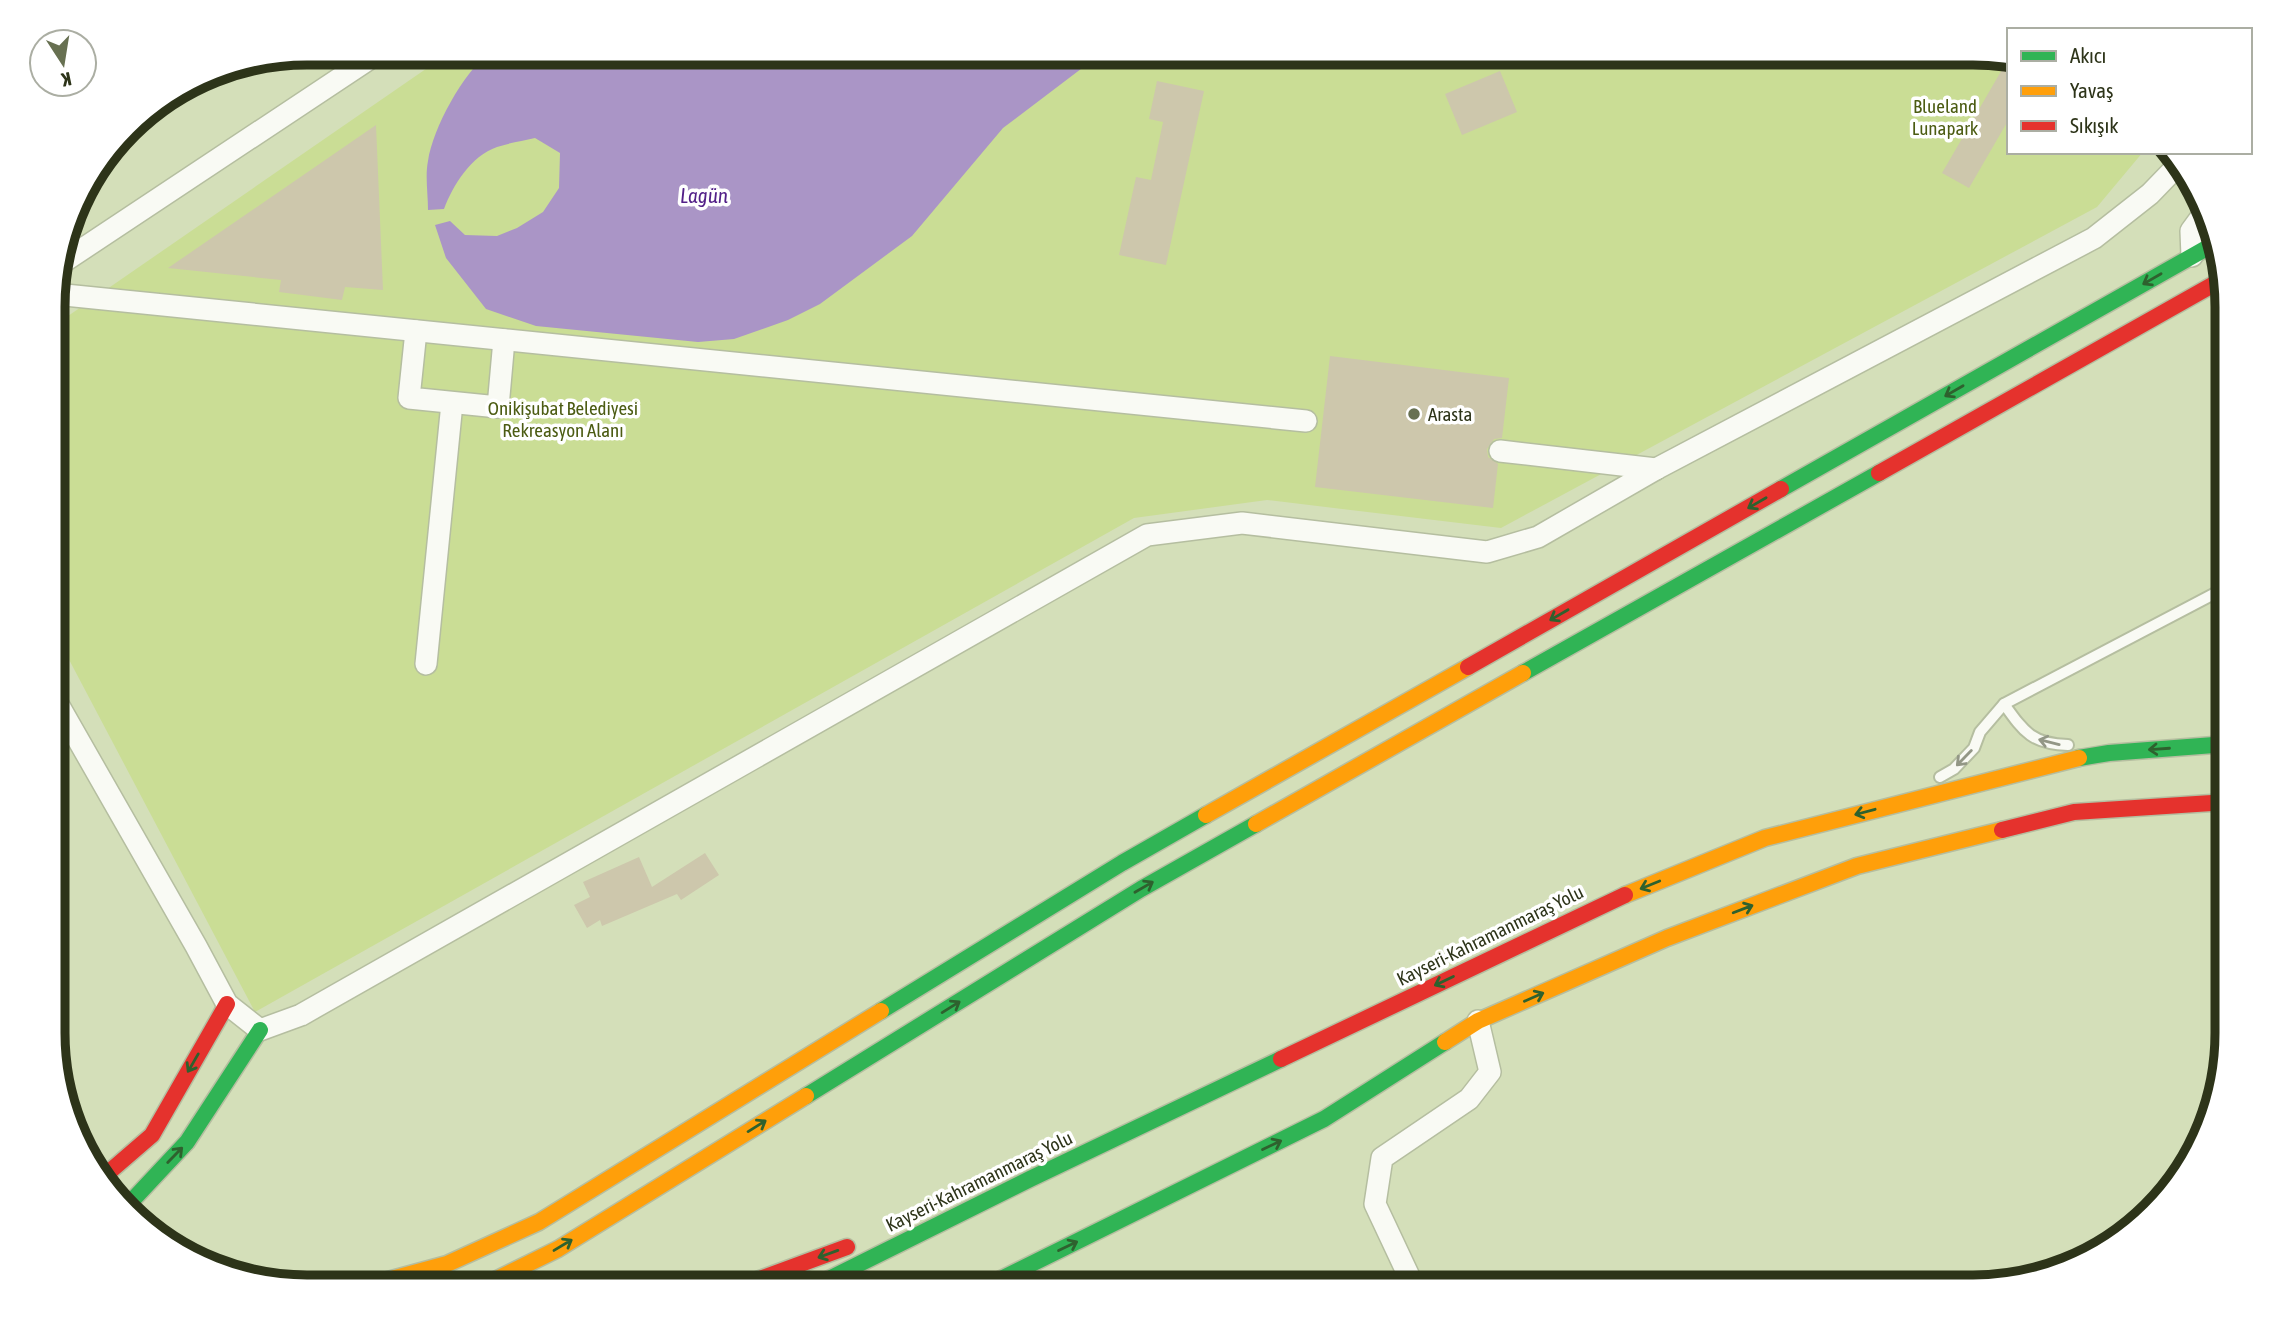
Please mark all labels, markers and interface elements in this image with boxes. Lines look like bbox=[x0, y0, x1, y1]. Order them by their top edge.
north arrow bbox=[28, 28, 98, 98]
legend bbox=[2007, 28, 2252, 154]
text: Akıcı bbox=[2070, 43, 2106, 67]
text: K bbox=[59, 68, 73, 91]
text: Yavaş bbox=[2070, 78, 2113, 102]
park label: Blueland Lunapark bbox=[1912, 95, 1979, 139]
text: Sıkışık bbox=[2070, 113, 2119, 137]
water label: Lagün bbox=[680, 183, 728, 207]
one-way arrow bbox=[2143, 272, 2163, 286]
one-way arrow bbox=[1945, 384, 1965, 398]
park label: Onikişubat Belediyesi Rekreasyon Alanı bbox=[488, 397, 638, 441]
place label: Arasta bbox=[1428, 403, 1472, 425]
marker: Arasta bbox=[1406, 406, 1422, 422]
one-way arrow bbox=[1747, 496, 1767, 510]
one-way arrow bbox=[1549, 608, 1569, 622]
one-way arrow bbox=[2038, 735, 2061, 748]
one-way arrow bbox=[2148, 743, 2171, 756]
one-way arrow bbox=[1955, 749, 1972, 766]
one-way arrow bbox=[1854, 806, 1876, 819]
one-way arrow bbox=[1134, 880, 1154, 894]
street label: Kayseri-Kahramanmaraş Yolu bbox=[1393, 880, 1587, 990]
one-way arrow bbox=[1640, 880, 1662, 893]
one-way arrow bbox=[1732, 902, 1754, 914]
one-way arrow bbox=[1434, 974, 1455, 988]
one-way arrow bbox=[1522, 990, 1544, 1003]
one-way arrow bbox=[940, 999, 960, 1013]
one-way arrow bbox=[186, 1053, 200, 1073]
one-way arrow bbox=[747, 1119, 766, 1134]
street label: Kayseri-Kahramanmaraş Yolu bbox=[882, 1126, 1076, 1236]
one-way arrow bbox=[1261, 1137, 1282, 1151]
one-way arrow bbox=[166, 1147, 183, 1164]
one-way arrow bbox=[553, 1238, 573, 1252]
one-way arrow bbox=[1057, 1239, 1078, 1252]
one-way arrow bbox=[817, 1249, 839, 1261]

